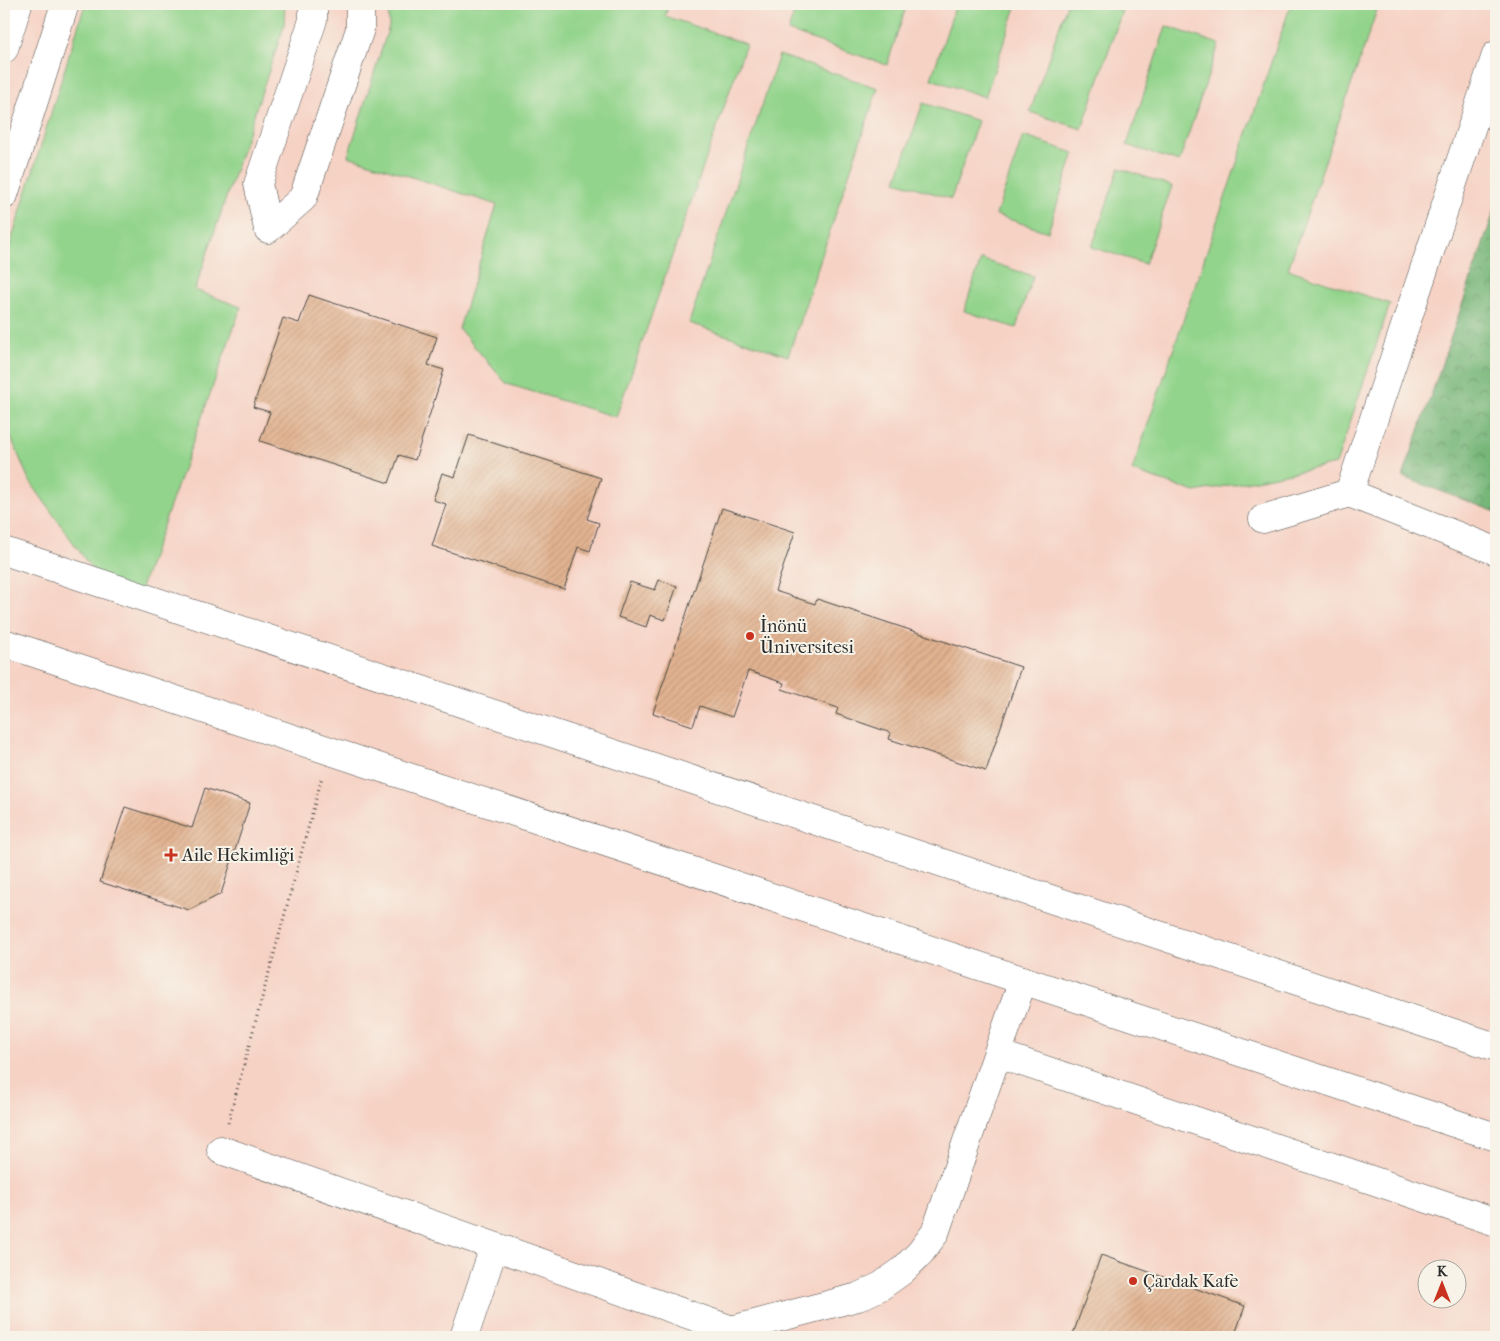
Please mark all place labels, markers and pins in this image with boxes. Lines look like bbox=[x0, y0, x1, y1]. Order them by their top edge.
place label: İnönü Üniversitesi bbox=[760, 615, 854, 658]
marker: İnönü Üniversitesi bbox=[744, 630, 756, 642]
place label: Aile Hekimliği bbox=[181, 845, 295, 866]
marker: Aile Hekimliği bbox=[164, 848, 178, 862]
place label: Çardak Kafe bbox=[1143, 1271, 1238, 1293]
marker: Çardak Kafe bbox=[1127, 1275, 1139, 1287]

